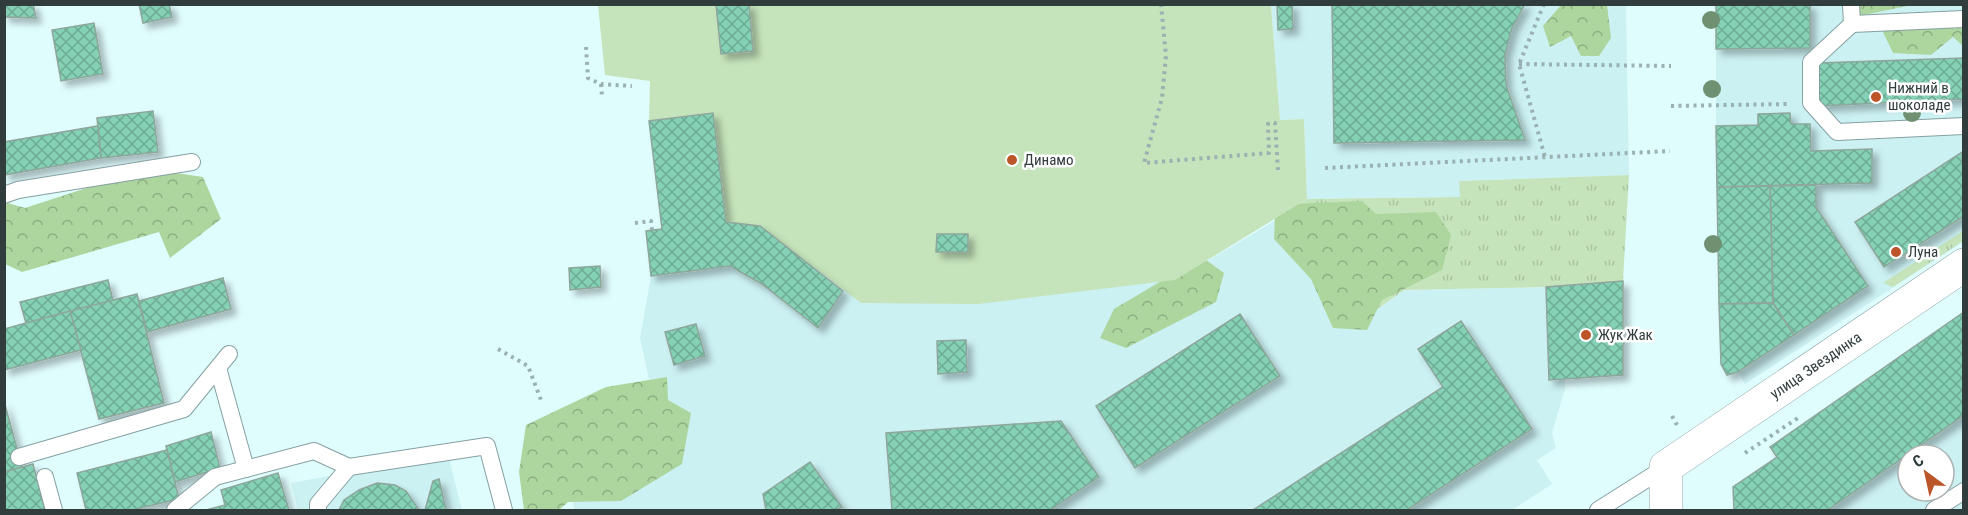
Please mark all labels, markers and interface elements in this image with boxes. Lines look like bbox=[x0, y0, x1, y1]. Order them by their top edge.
place label: Нижний в шоколаде bbox=[1888, 79, 1950, 114]
marker: Нижний в шоколаде bbox=[1869, 90, 1883, 104]
place label: Динамо bbox=[1024, 151, 1074, 169]
marker: Динамо bbox=[1005, 153, 1019, 167]
place label: Луна bbox=[1908, 243, 1938, 261]
marker: Луна bbox=[1889, 245, 1903, 259]
place label: Жук Жак bbox=[1598, 326, 1653, 344]
marker: Жук Жак bbox=[1579, 328, 1593, 342]
street label: улица Звездинка bbox=[1767, 328, 1865, 403]
north arrow bbox=[1896, 443, 1956, 503]
text: С bbox=[1909, 450, 1927, 471]

